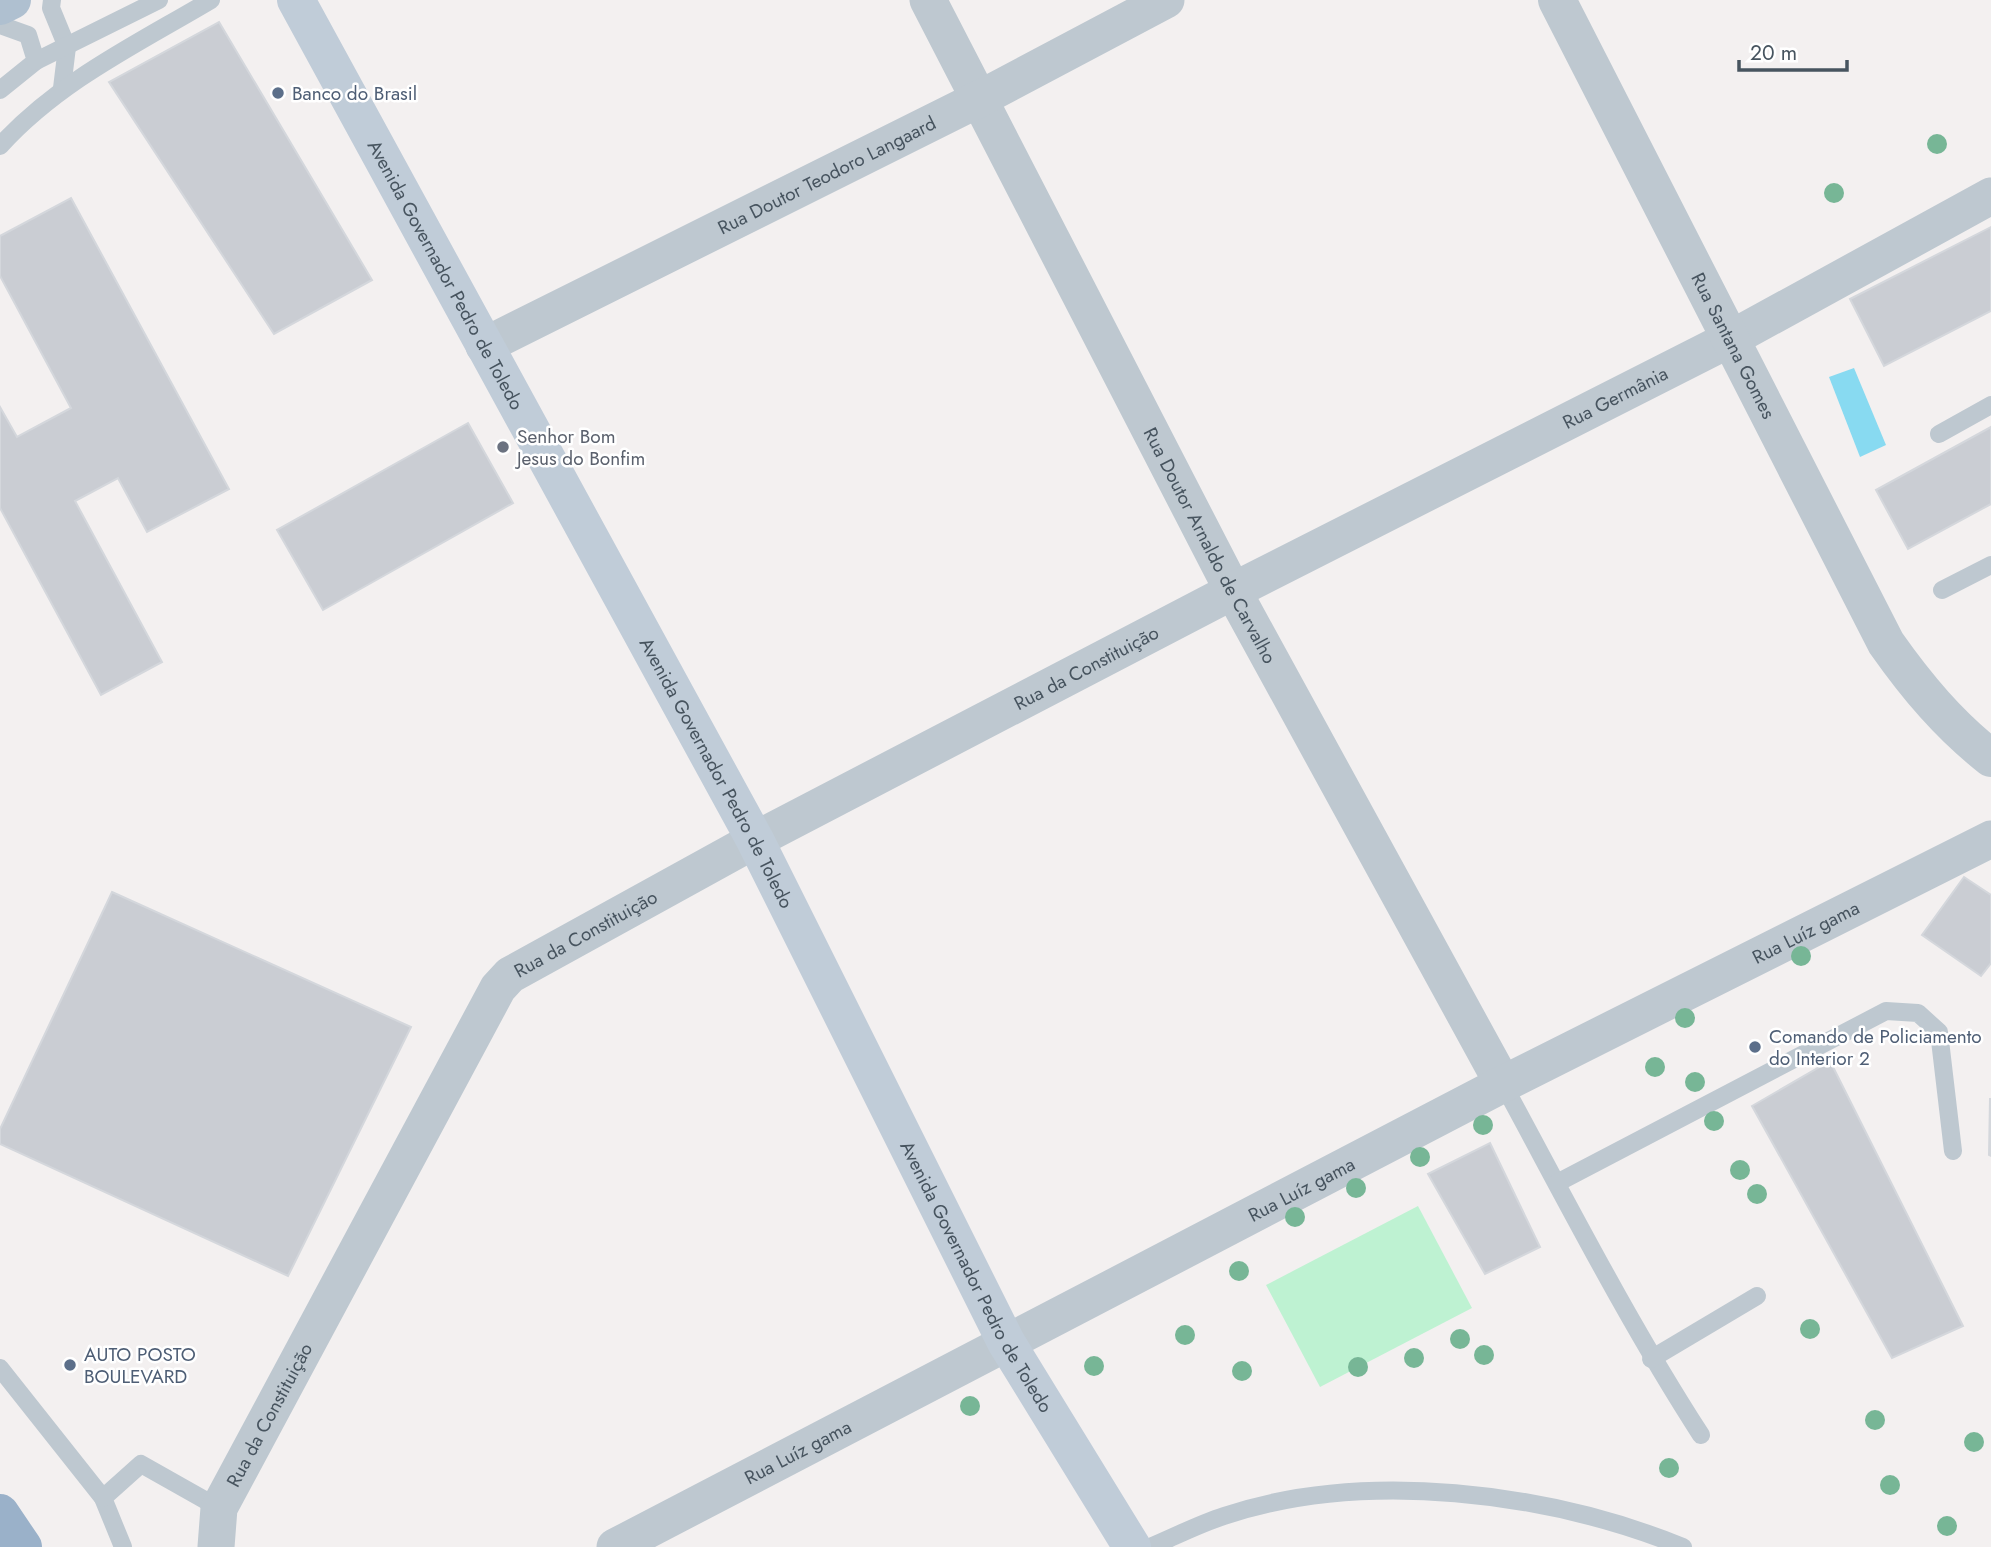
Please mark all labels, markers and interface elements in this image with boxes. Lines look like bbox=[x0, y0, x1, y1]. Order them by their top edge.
scale bar bbox=[1739, 28, 1848, 72]
text: 20 m bbox=[1750, 38, 1797, 68]
place label: Banco do Brasil bbox=[292, 80, 417, 107]
marker: Banco do Brasil bbox=[270, 85, 286, 101]
street label: Rua Doutor Teodoro Langaard bbox=[713, 110, 941, 241]
street label: Avenida Governador Pedro de Toledo bbox=[361, 135, 530, 415]
street label: Rua Santana Gomes bbox=[1685, 268, 1782, 424]
street label: Rua Germânia bbox=[1558, 360, 1673, 436]
place label: Senhor Bom Jesus do Bonfim bbox=[514, 423, 645, 472]
street label: Rua Doutor Arnaldo de Carvalho bbox=[1137, 423, 1283, 668]
marker: Senhor Bom Jesus do Bonfim bbox=[495, 439, 511, 455]
street label: Rua da Constituição bbox=[1009, 619, 1163, 717]
street label: Avenida Governador Pedro de Toledo bbox=[633, 633, 800, 913]
street label: Rua da Constituição bbox=[509, 883, 662, 984]
street label: Rua Luíz gama bbox=[1747, 894, 1864, 971]
place label: Comando de Policiamento do Interior 2 bbox=[1769, 1023, 1982, 1072]
marker: Comando de Policiamento do Interior 2 bbox=[1747, 1039, 1763, 1055]
street label: Avenida Governador Pedro de Toledo bbox=[894, 1136, 1059, 1418]
street label: Rua Luíz gama bbox=[1243, 1151, 1360, 1229]
street label: Rua da Constituição bbox=[220, 1338, 319, 1492]
place label: AUTO POSTO BOULEVARD bbox=[84, 1341, 196, 1390]
marker: AUTO POSTO BOULEVARD bbox=[62, 1357, 78, 1373]
street label: Rua Luíz gama bbox=[740, 1413, 856, 1491]

